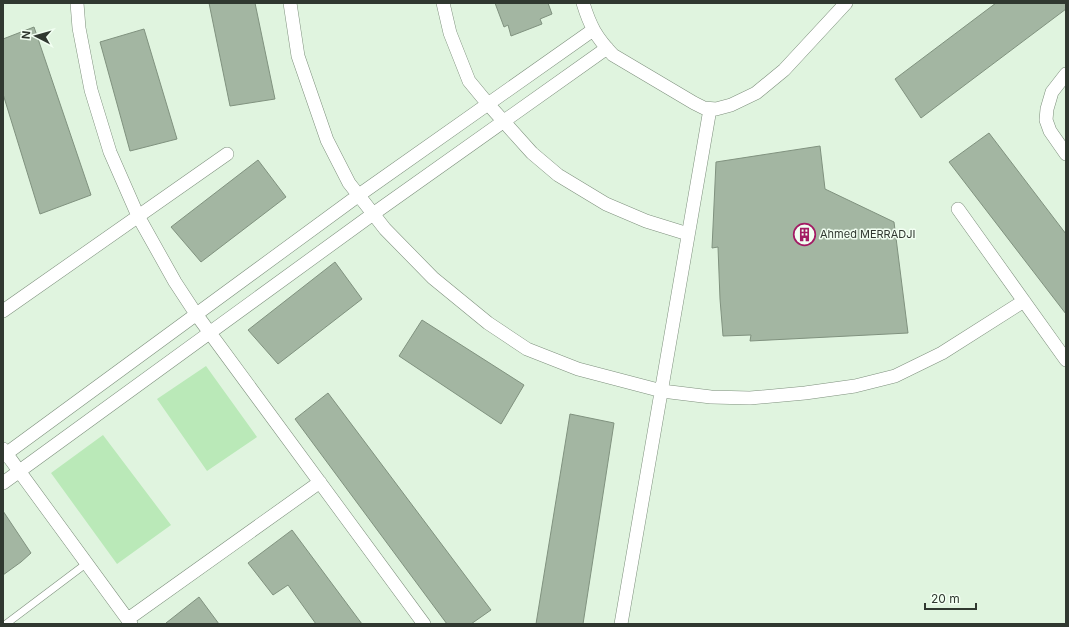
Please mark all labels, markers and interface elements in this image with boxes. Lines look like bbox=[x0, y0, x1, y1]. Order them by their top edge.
north arrow bbox=[16, 16, 56, 56]
text: N bbox=[19, 30, 33, 40]
building icon: Ahmed MERRADJI bbox=[791, 221, 817, 247]
place label: Ahmed MERRADJI bbox=[820, 227, 915, 241]
scale bar bbox=[925, 585, 976, 611]
text: 20 m bbox=[931, 591, 960, 606]

